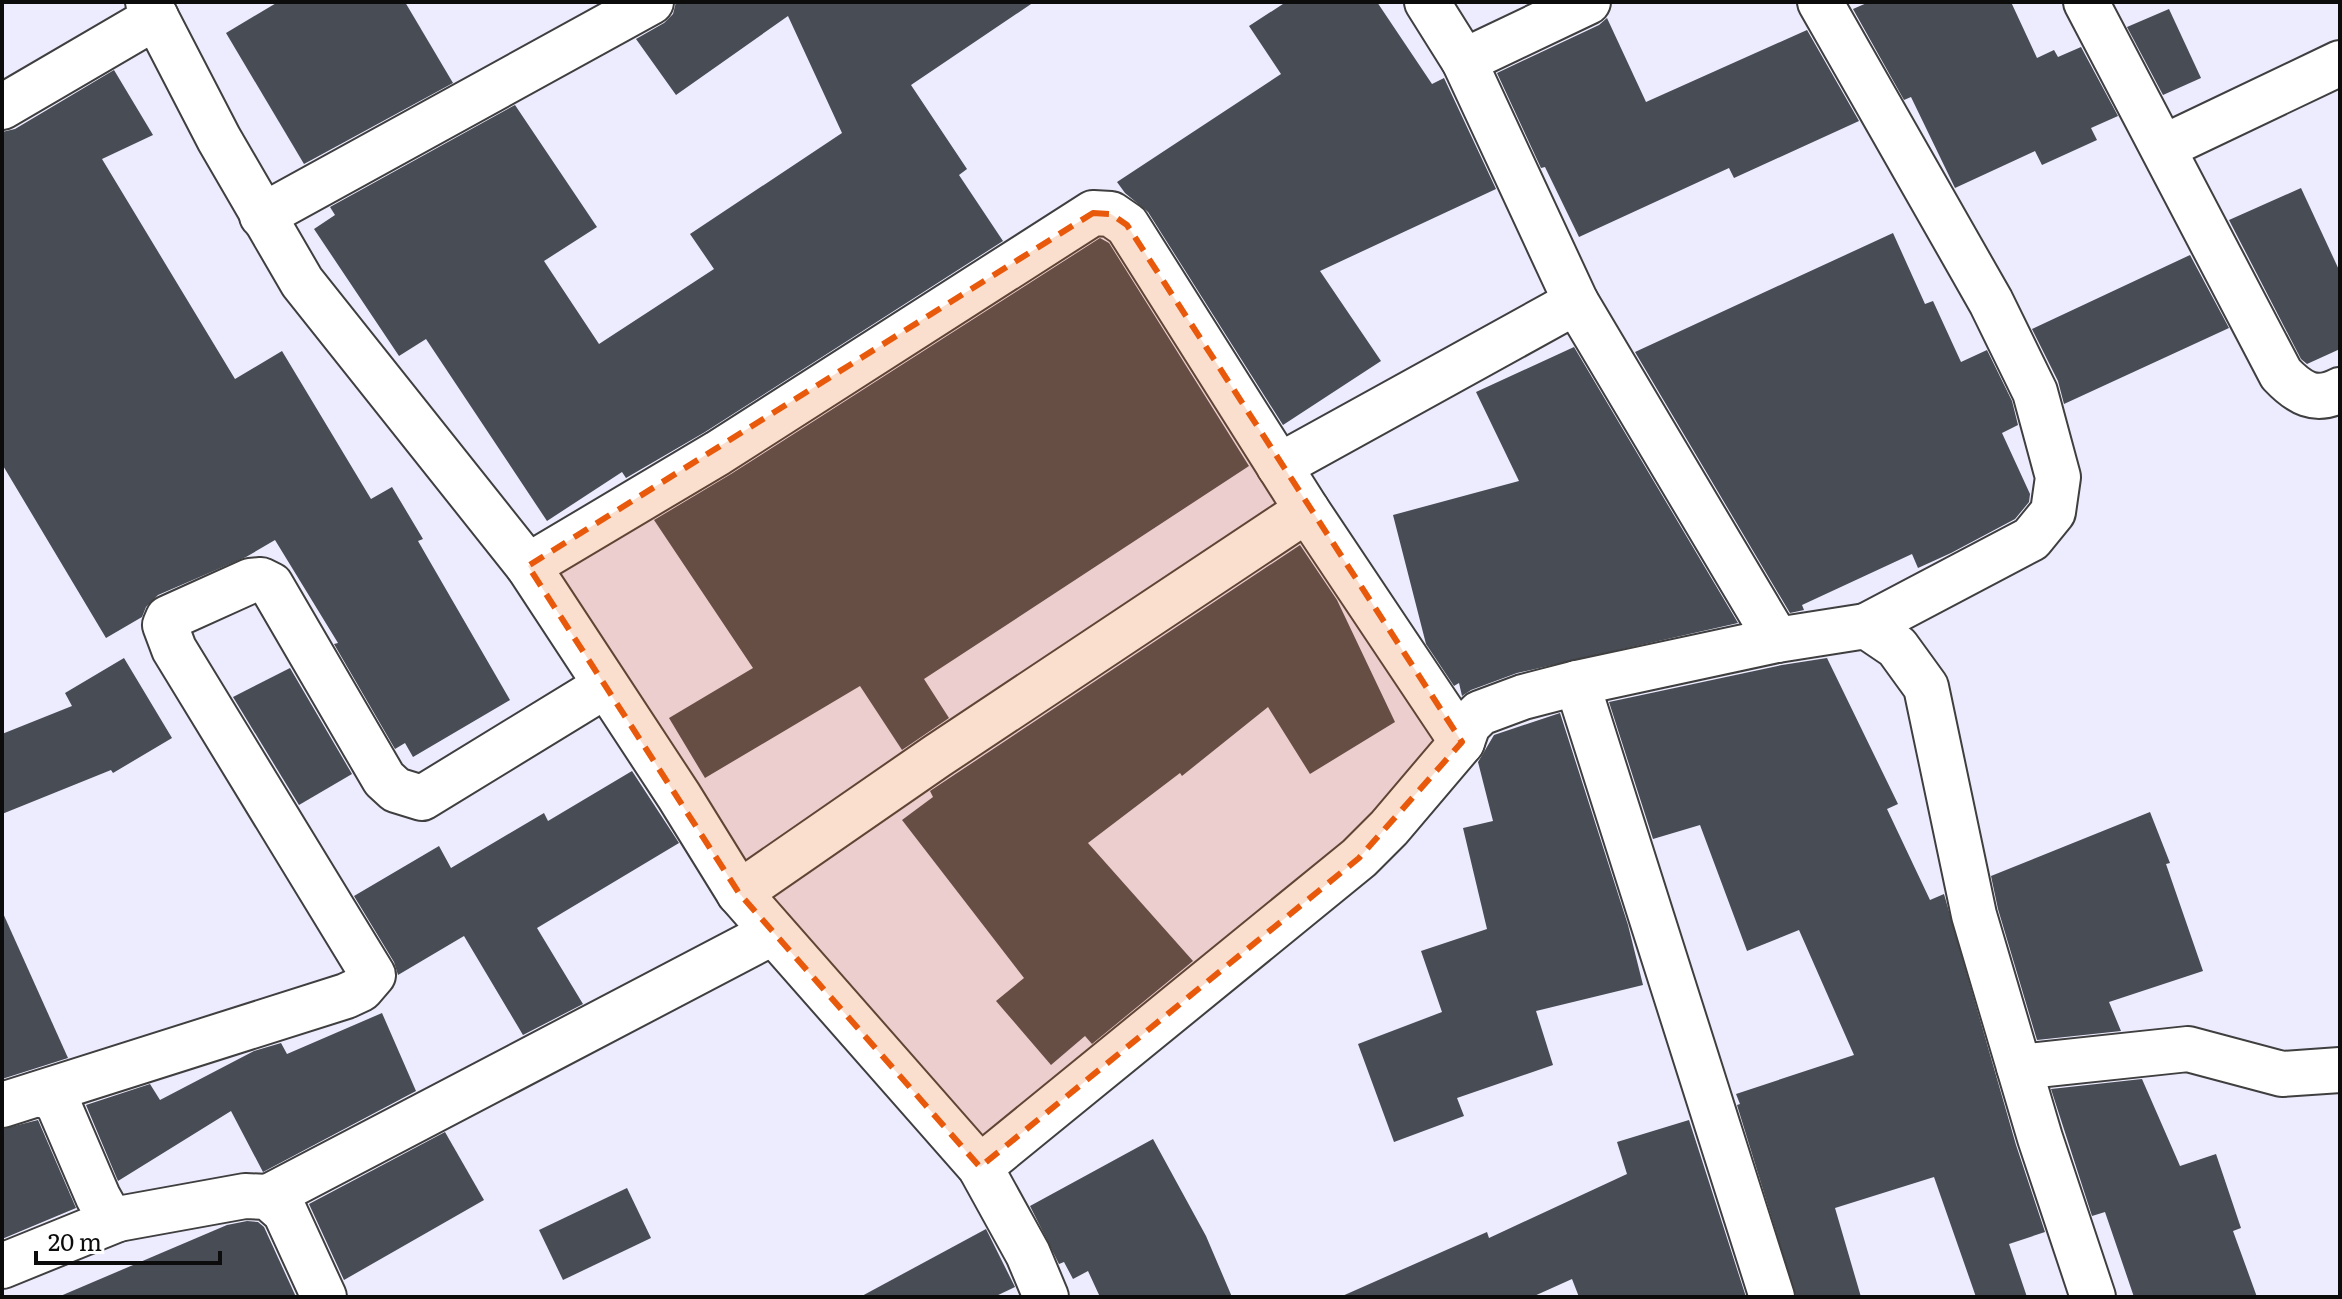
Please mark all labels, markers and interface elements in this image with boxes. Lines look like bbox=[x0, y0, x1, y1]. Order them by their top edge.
scale bar bbox=[36, 1215, 220, 1265]
text: 20 m bbox=[48, 1223, 102, 1258]

